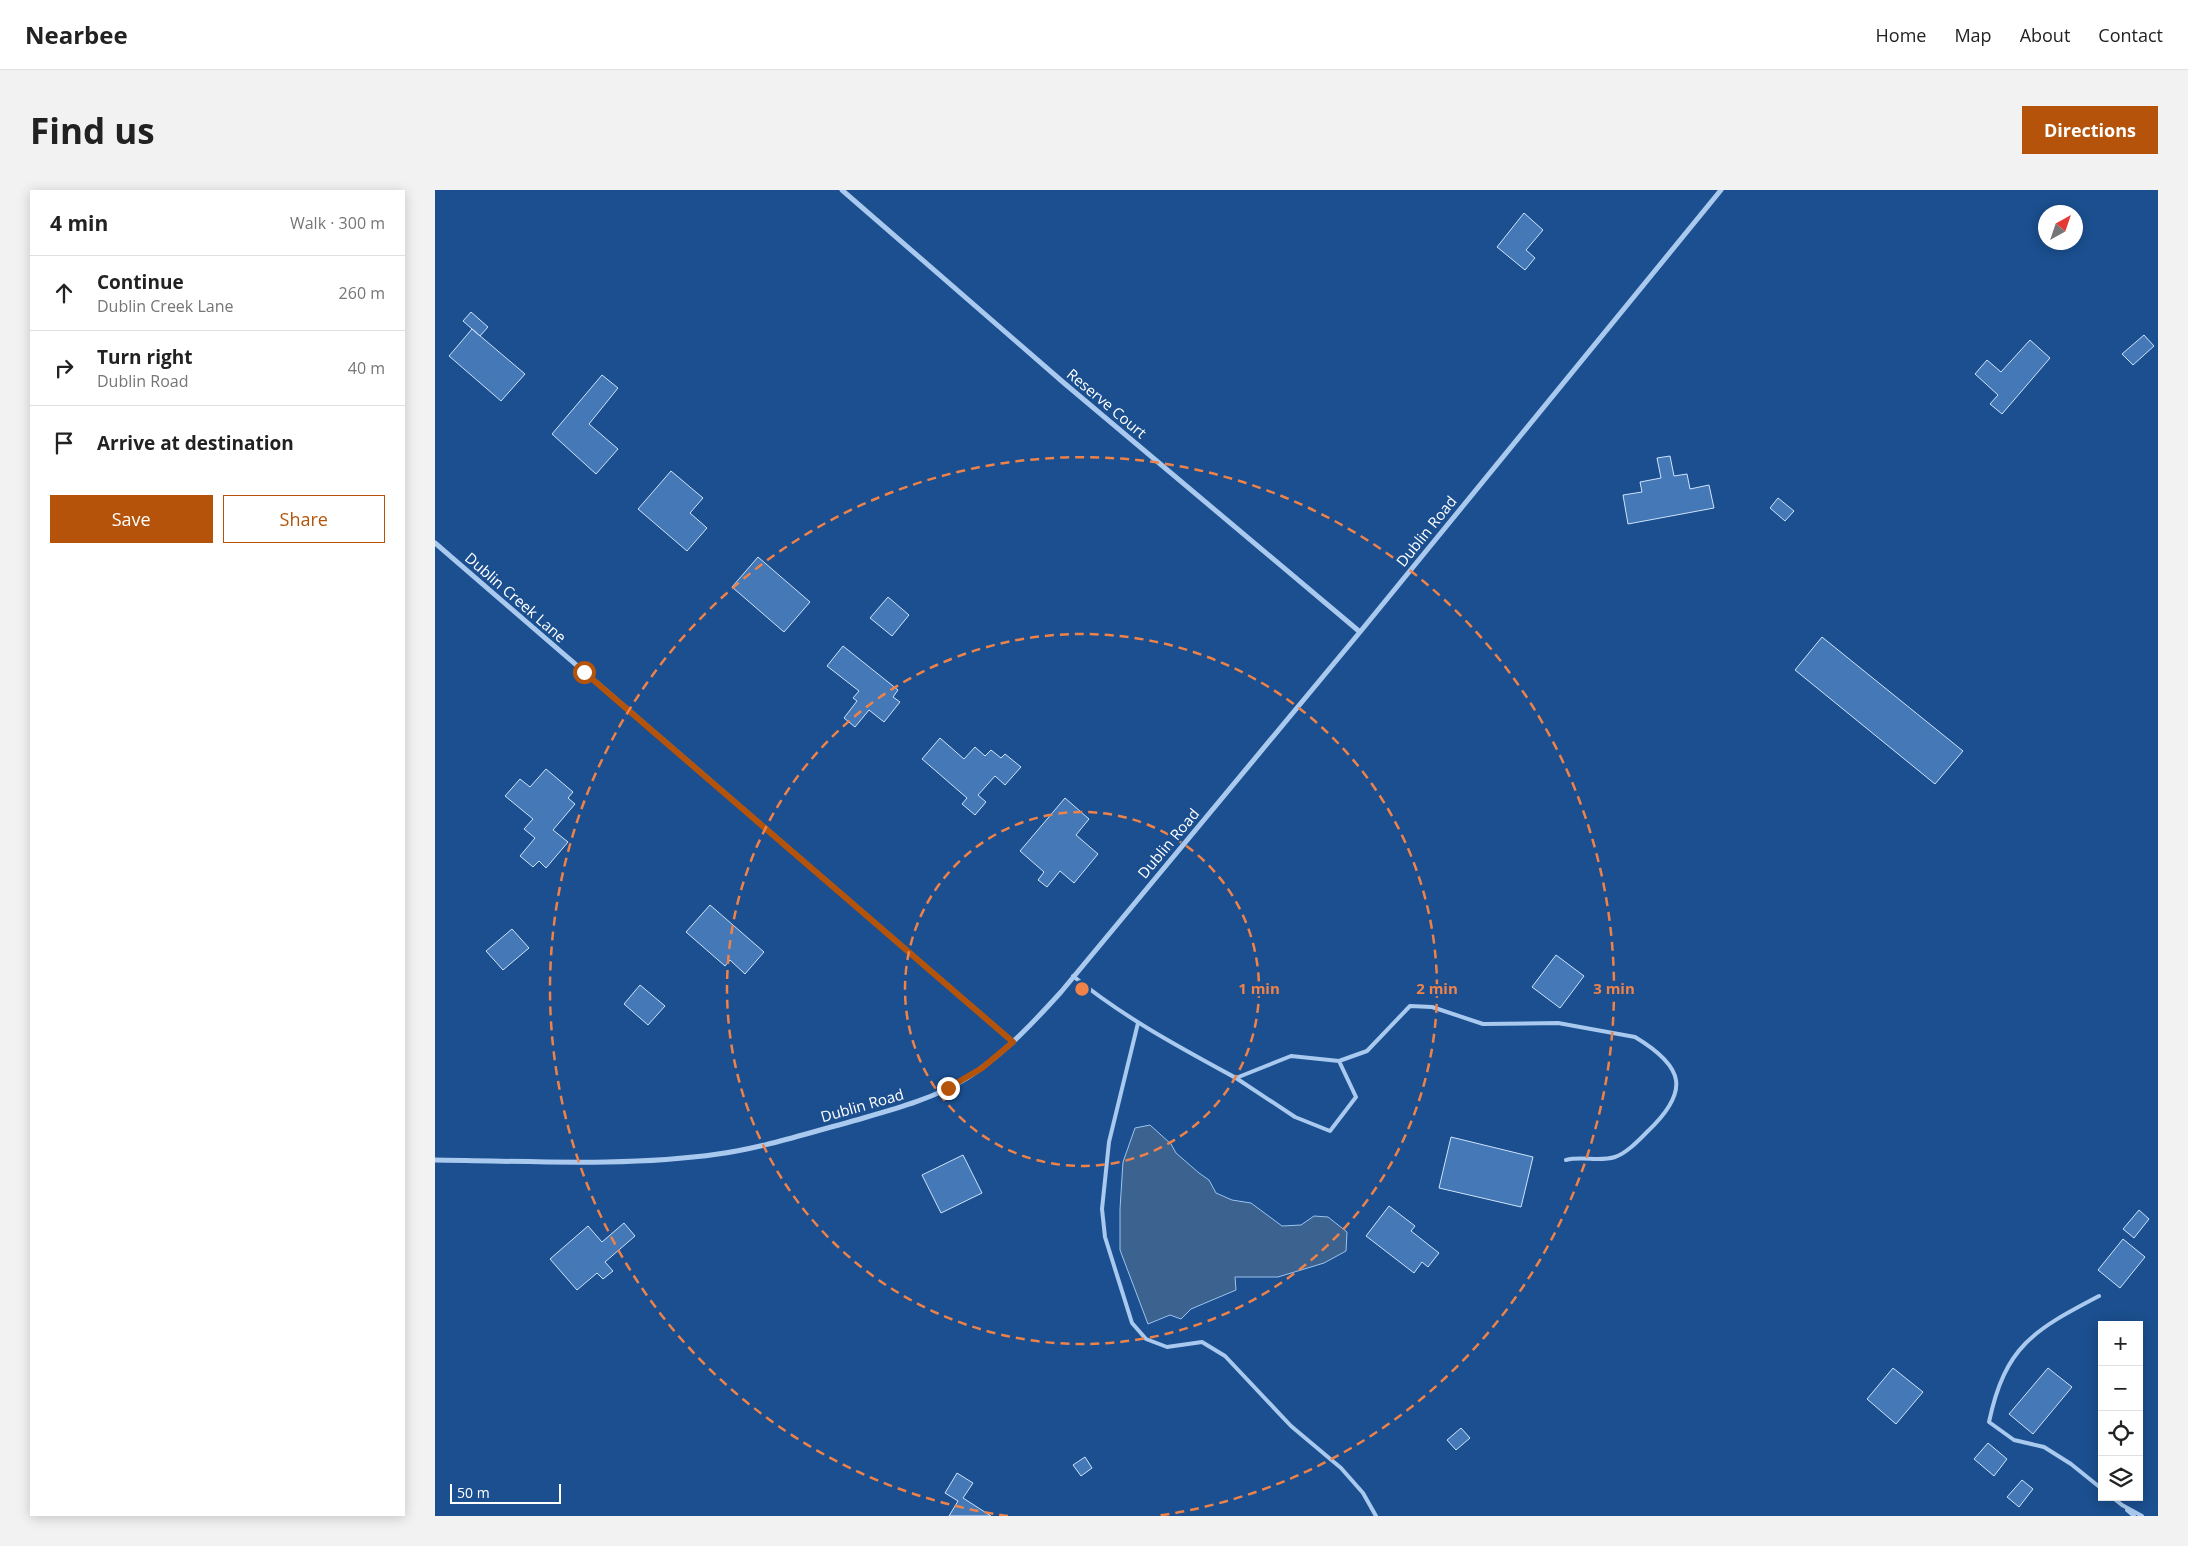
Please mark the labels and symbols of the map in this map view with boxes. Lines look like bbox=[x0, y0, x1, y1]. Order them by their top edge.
north arrow bbox=[2038, 205, 2083, 250]
street label: Reserve Court bbox=[1063, 364, 1151, 442]
street label: Dublin Road bbox=[1391, 491, 1461, 571]
street label: Dublin Creek Lane bbox=[461, 547, 571, 647]
route start bbox=[573, 661, 596, 684]
street label: Dublin Road bbox=[1133, 804, 1203, 882]
text: 1 min bbox=[1238, 978, 1280, 998]
text: 2 min bbox=[1416, 978, 1458, 998]
text: 3 min bbox=[1593, 978, 1635, 998]
centre of rings bbox=[1073, 980, 1091, 998]
route end bbox=[937, 1077, 960, 1100]
street label: Dublin Road bbox=[818, 1084, 906, 1126]
scale bar bbox=[450, 1481, 561, 1504]

